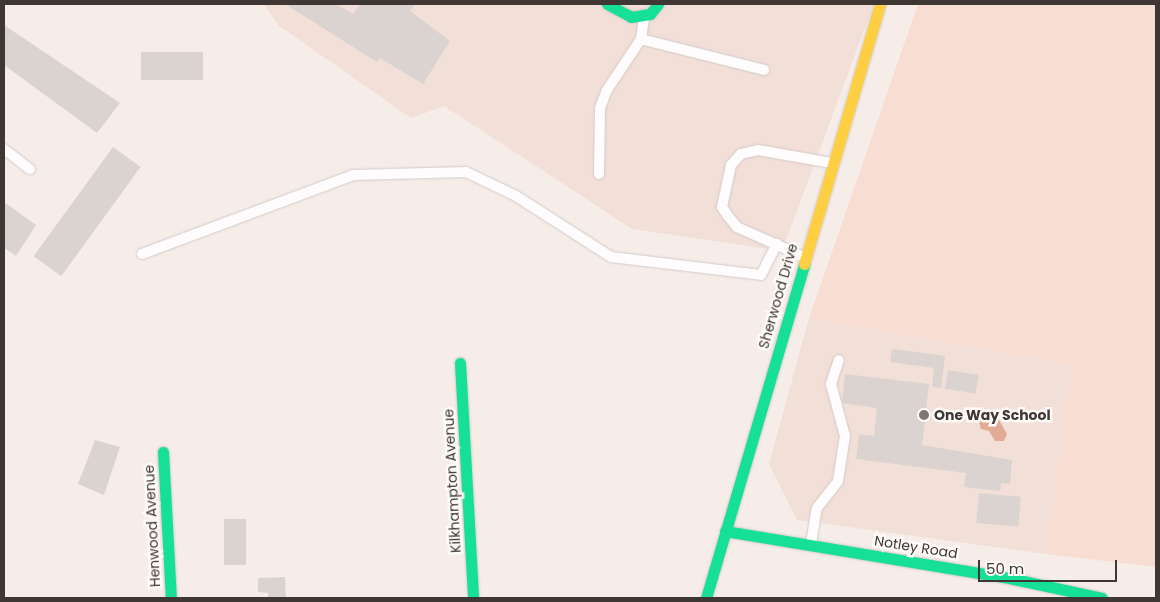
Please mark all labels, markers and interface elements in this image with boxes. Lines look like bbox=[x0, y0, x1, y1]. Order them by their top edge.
street label: Sherwood Drive bbox=[755, 241, 801, 351]
place label: One Way School bbox=[934, 407, 1051, 423]
street label: Kilkhampton Avenue bbox=[440, 409, 464, 553]
marker: One Way School bbox=[918, 409, 930, 421]
street label: Henwood Avenue bbox=[140, 464, 164, 588]
street label: Notley Road bbox=[873, 532, 959, 562]
scale bar bbox=[980, 550, 1119, 582]
text: 50 m bbox=[986, 558, 1024, 579]

